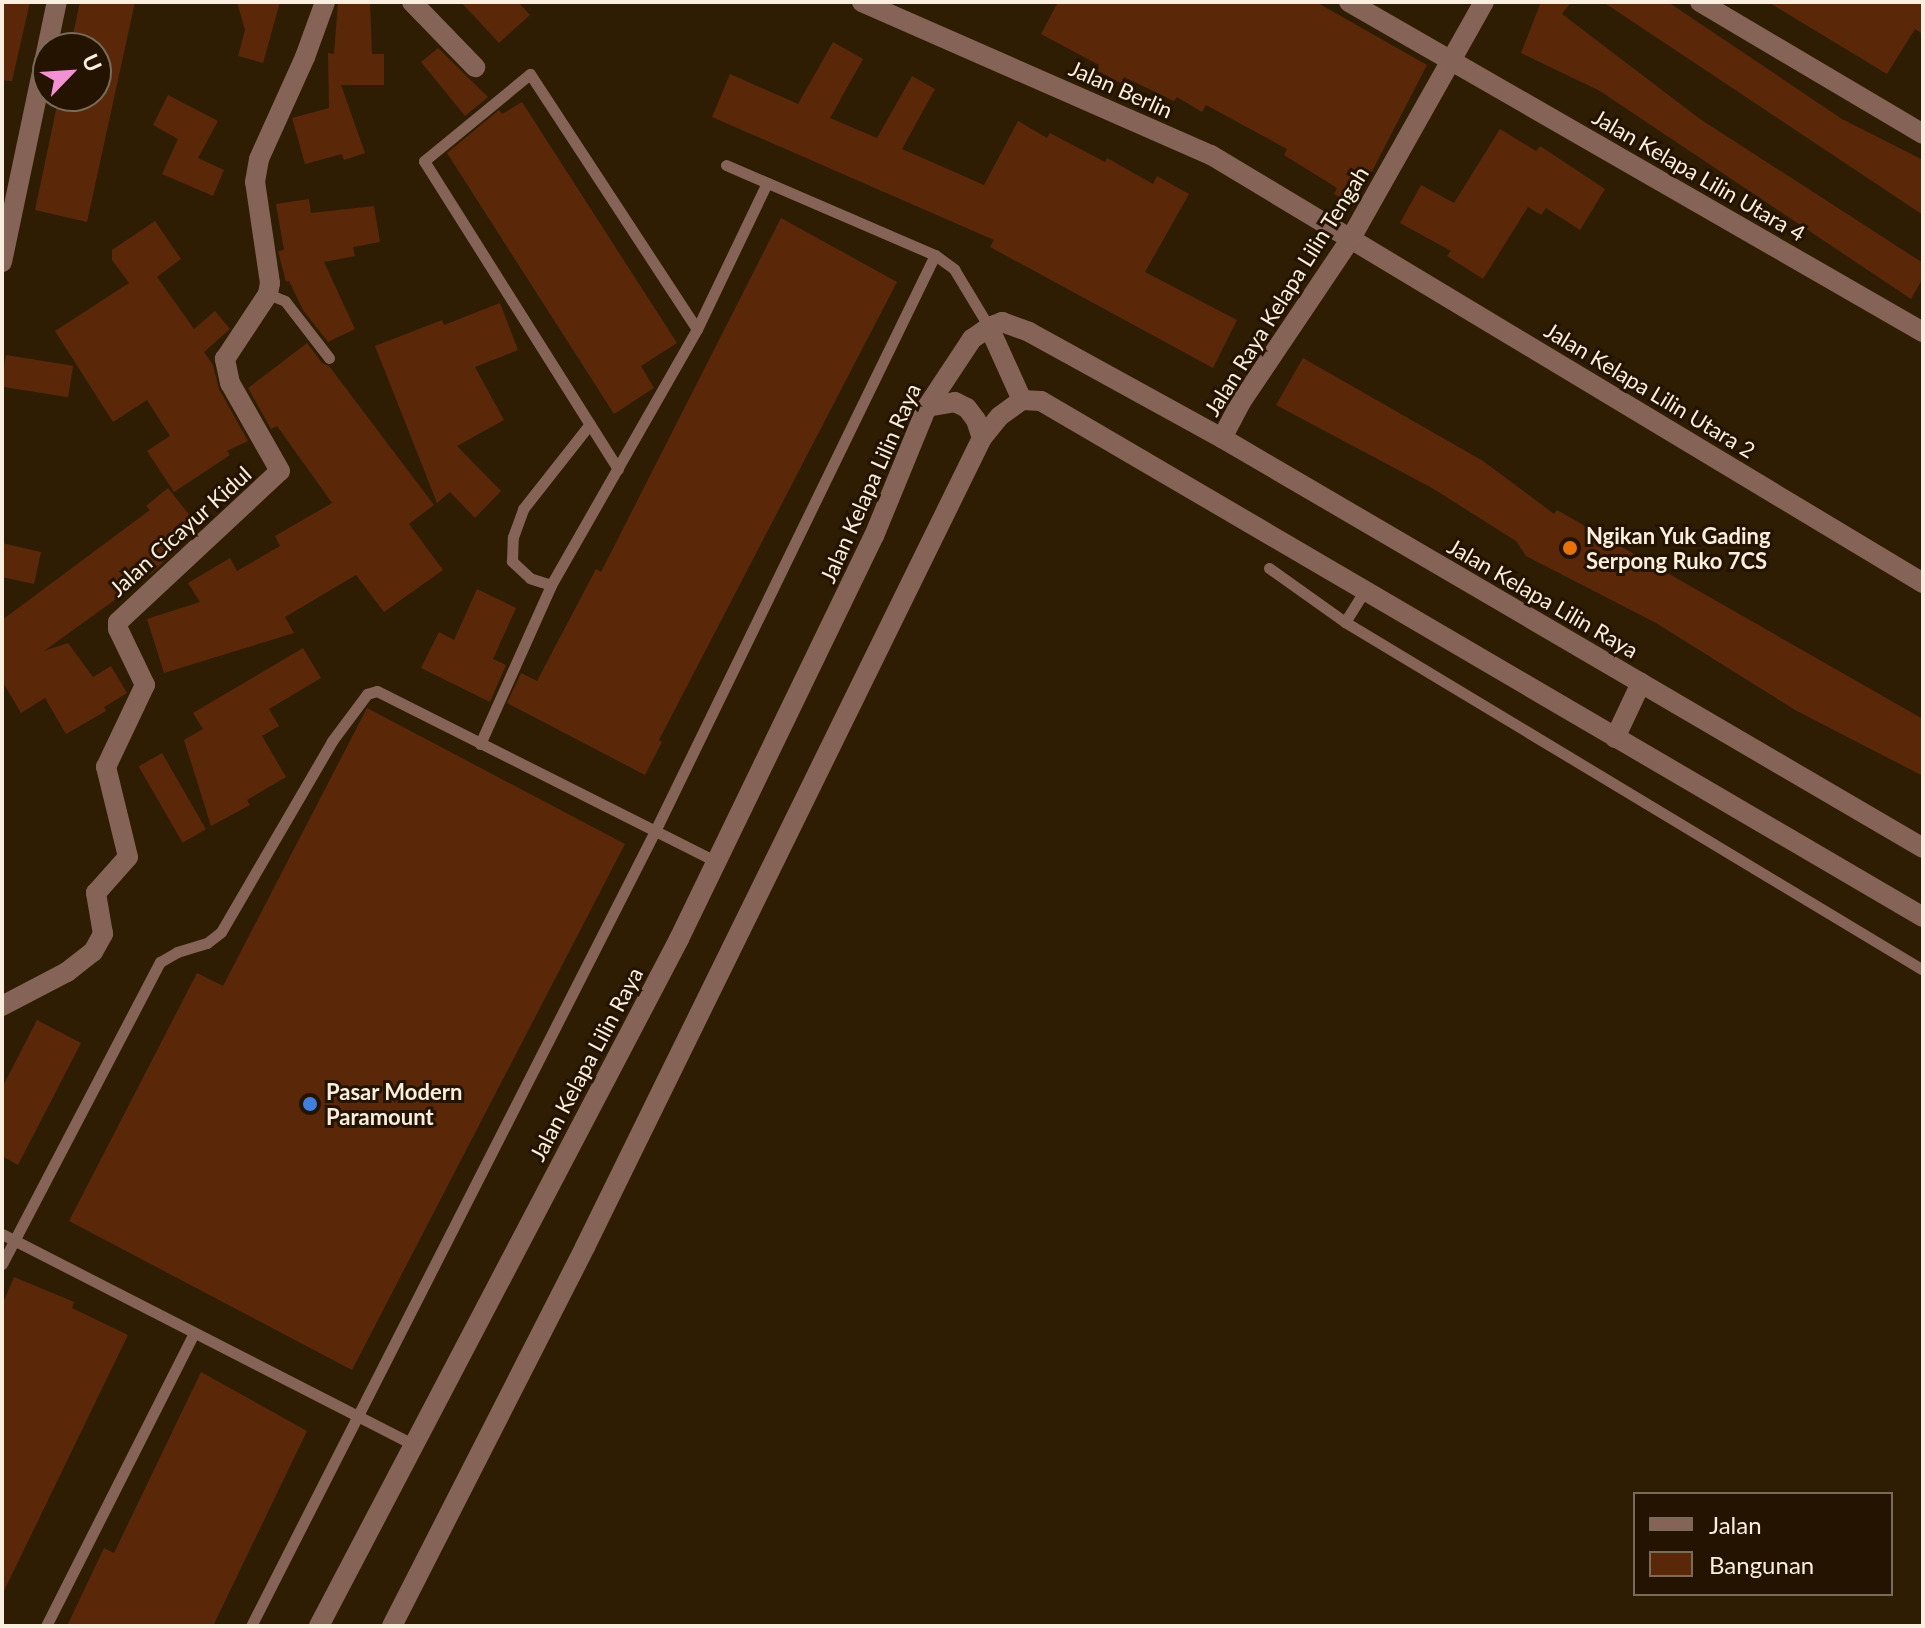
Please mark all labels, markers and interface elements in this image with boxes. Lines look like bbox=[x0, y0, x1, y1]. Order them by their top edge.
north arrow bbox=[32, 32, 112, 112]
text: U bbox=[77, 49, 108, 76]
street label: Jalan Berlin bbox=[1065, 55, 1177, 123]
street label: Jalan Kelapa Lilin Utara 4 bbox=[1588, 103, 1810, 247]
street label: Jalan Raya Kelapa Lilin Tengah bbox=[1198, 161, 1374, 421]
street label: Jalan Kelapa Lilin Utara 2 bbox=[1540, 317, 1760, 463]
street label: Jalan Kelapa Lilin Raya bbox=[814, 379, 926, 587]
street label: Jalan Cicayur Kidul bbox=[104, 460, 256, 602]
place label: Ngikan Yuk Gading Serpong Ruko 7CS bbox=[1586, 522, 1772, 574]
street label: Jalan Kelapa Lilin Raya bbox=[1443, 533, 1643, 663]
marker: Ngikan Yuk Gading Serpong Ruko 7CS bbox=[1561, 539, 1579, 557]
street label: Jalan Kelapa Lilin Raya bbox=[524, 963, 648, 1165]
place label: Pasar Modern Paramount bbox=[326, 1078, 463, 1130]
marker: Pasar Modern Paramount bbox=[301, 1095, 319, 1113]
legend bbox=[1633, 1492, 1893, 1596]
text: Jalan bbox=[1709, 1510, 1762, 1539]
text: Bangunan bbox=[1709, 1550, 1814, 1579]

